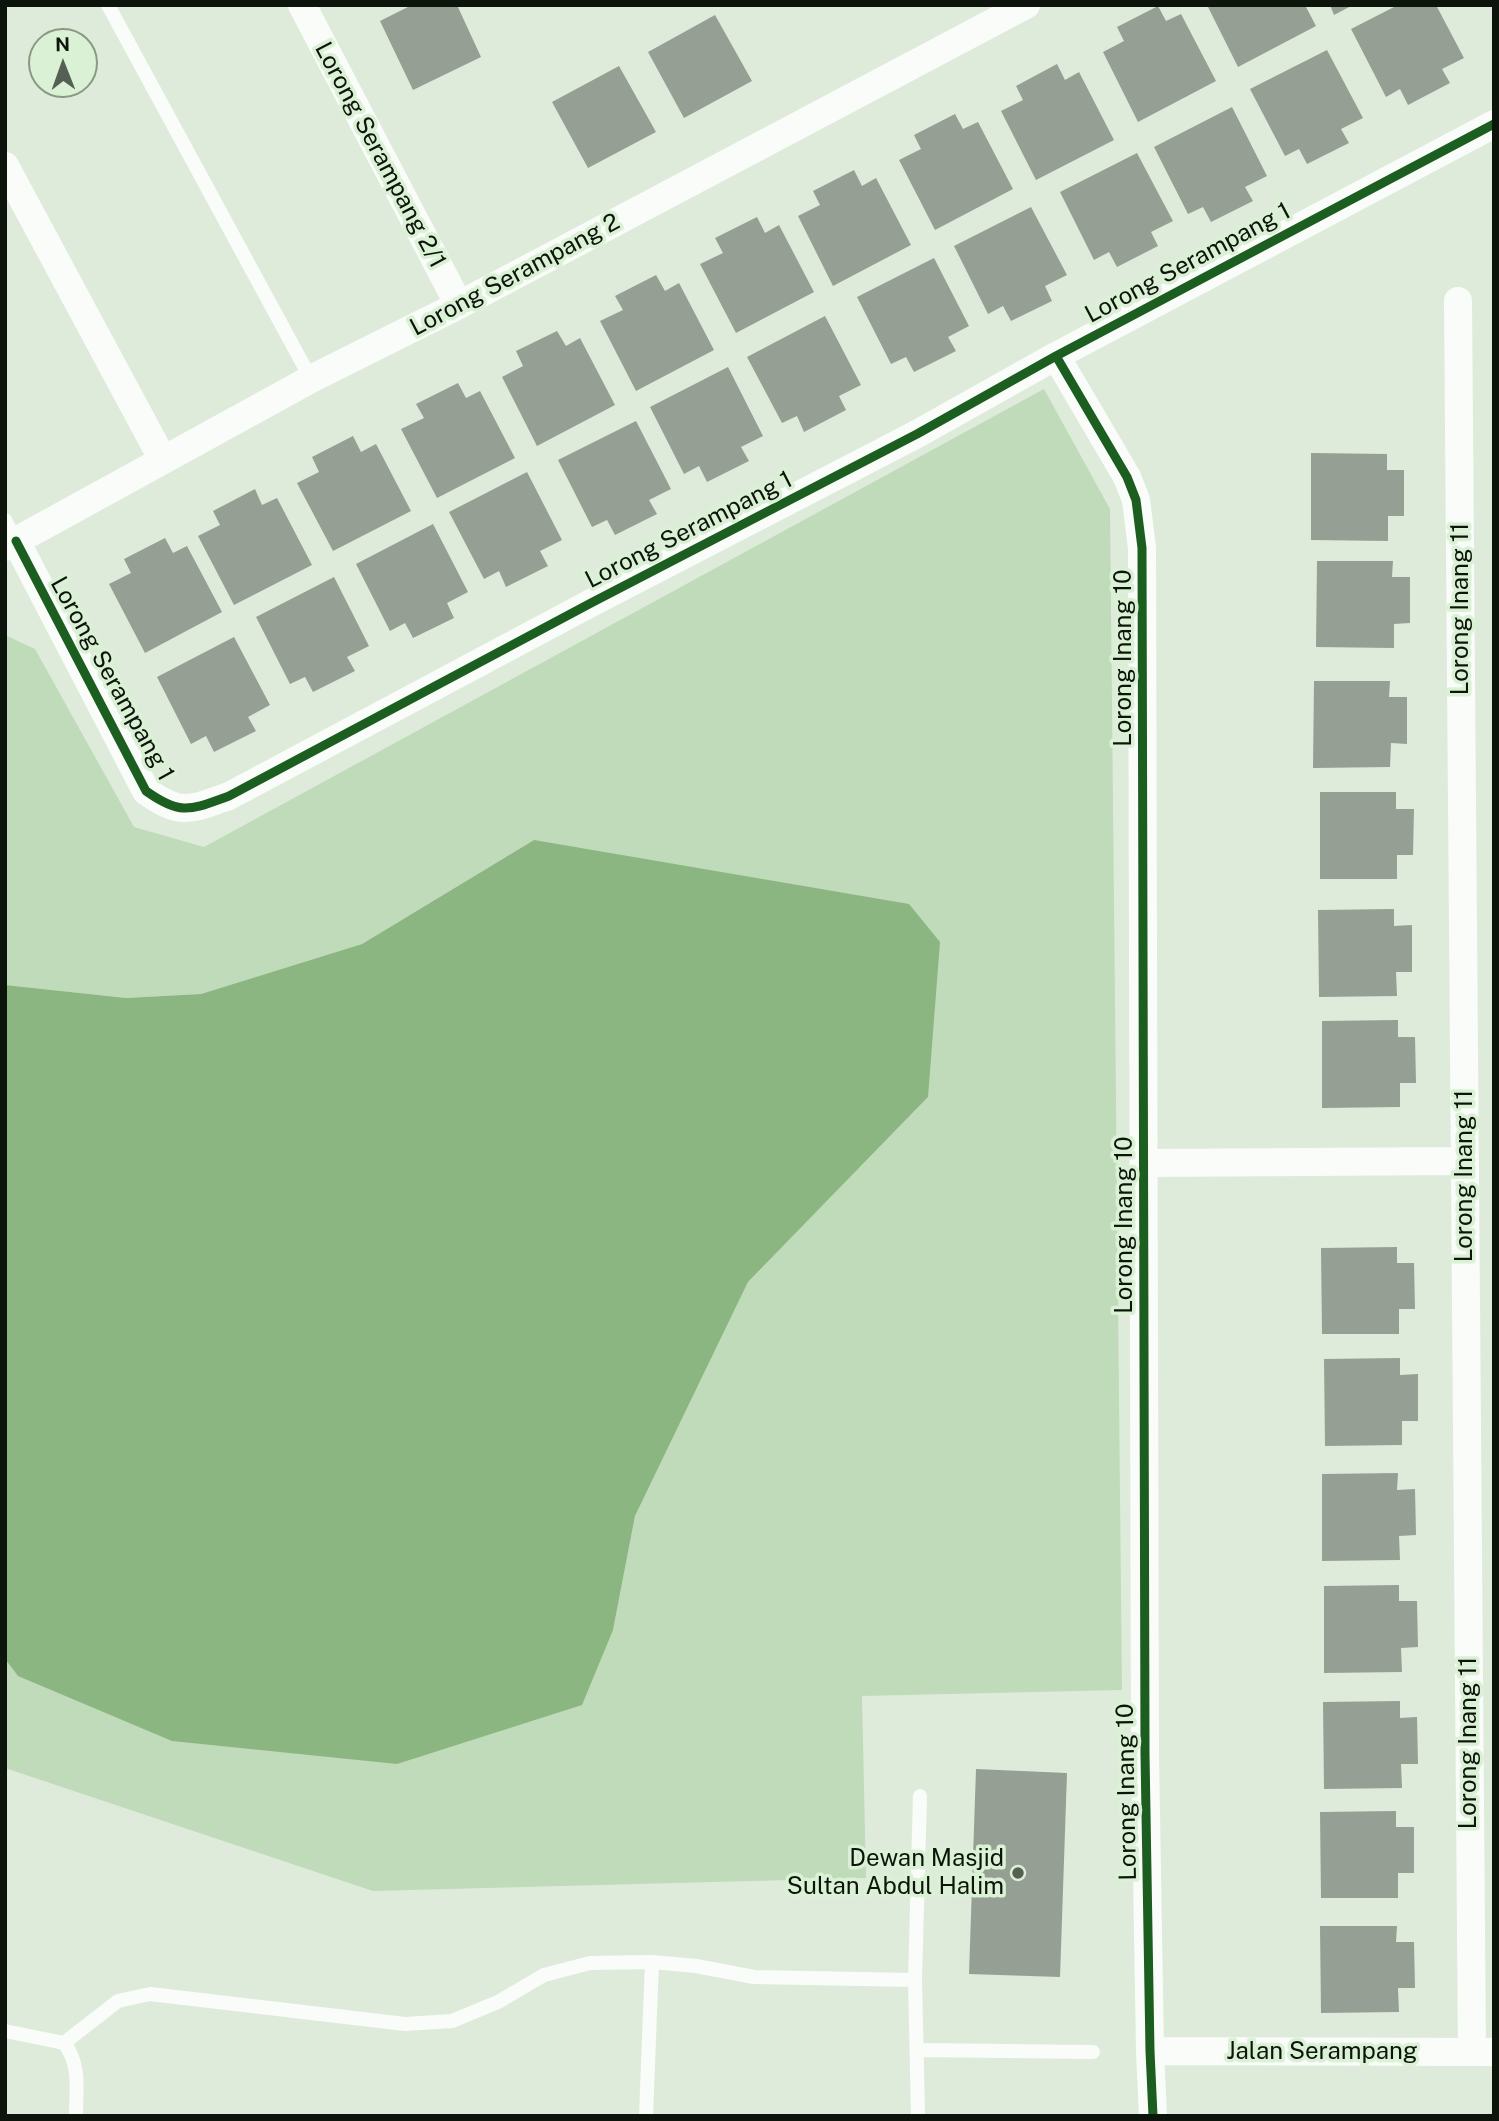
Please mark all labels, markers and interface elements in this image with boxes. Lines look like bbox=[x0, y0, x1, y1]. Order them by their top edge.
north arrow bbox=[28, 28, 98, 98]
text: N bbox=[55, 33, 70, 55]
street label: Lorong Serampang 2/1 bbox=[308, 37, 452, 273]
street label: Lorong Serampang 1 bbox=[1080, 197, 1296, 329]
street label: Lorong Serampang 2 bbox=[405, 208, 625, 342]
street label: Lorong Serampang 1 bbox=[581, 465, 797, 595]
street label: Lorong Inang 11 bbox=[1447, 523, 1475, 695]
street label: Lorong Inang 10 bbox=[1110, 569, 1138, 747]
street label: Lorong Serampang 1 bbox=[44, 572, 180, 786]
street label: Lorong Inang 11 bbox=[1451, 1090, 1479, 1262]
street label: Lorong Inang 10 bbox=[1111, 1136, 1139, 1314]
street label: Lorong Inang 11 bbox=[1455, 1657, 1483, 1829]
street label: Lorong Inang 10 bbox=[1111, 1703, 1143, 1881]
place label: Dewan Masjid Sultan Abdul Halim bbox=[787, 1845, 1004, 1901]
marker: Dewan Masjid Sultan Abdul Halim bbox=[1010, 1865, 1026, 1881]
street label: Jalan Serampang bbox=[1226, 2038, 1418, 2066]

